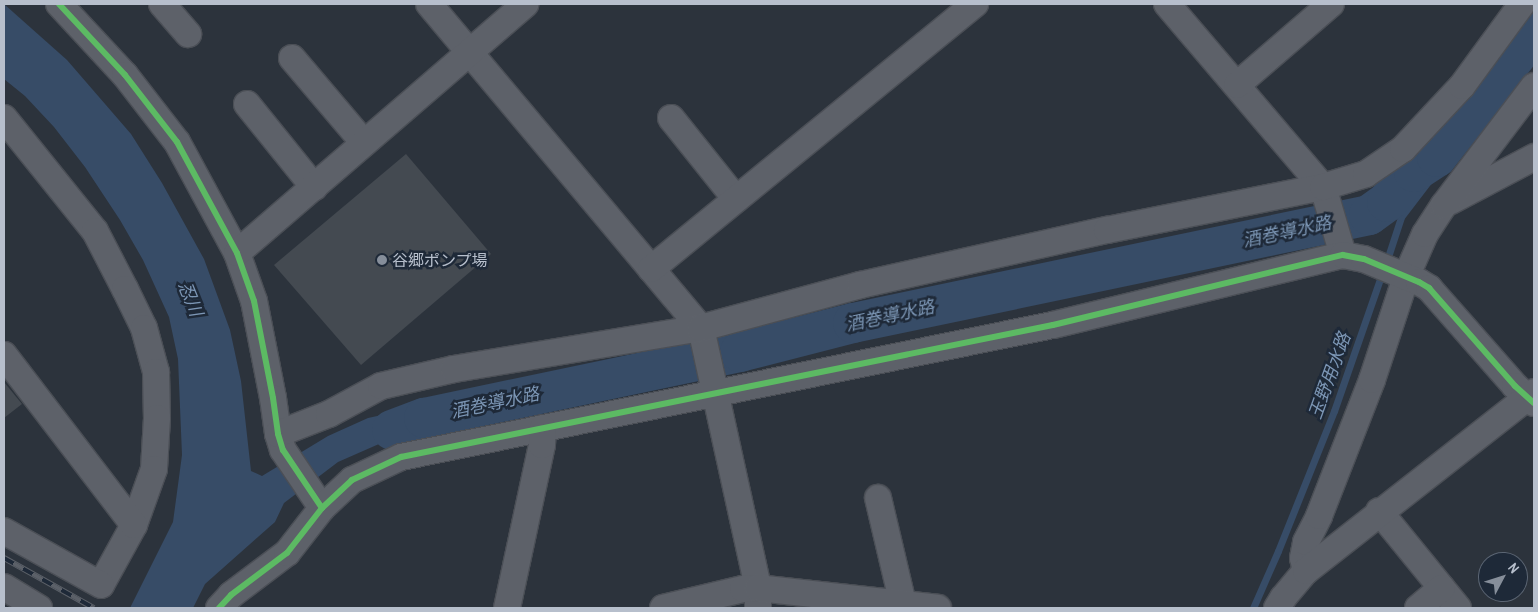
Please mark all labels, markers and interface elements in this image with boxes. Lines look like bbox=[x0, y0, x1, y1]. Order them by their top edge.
water label: 酒巻導水路 bbox=[1241, 212, 1333, 252]
place label: 谷郷ポンプ場 bbox=[392, 250, 488, 270]
marker: 谷郷ポンプ場 bbox=[376, 254, 388, 266]
water label: 忍川 bbox=[173, 278, 207, 320]
water label: 酒巻導水路 bbox=[844, 296, 936, 336]
water label: 玉野用水路 bbox=[1304, 330, 1356, 422]
water label: 酒巻導水路 bbox=[449, 383, 541, 423]
north arrow bbox=[1478, 552, 1528, 602]
text: N bbox=[1504, 559, 1523, 577]

